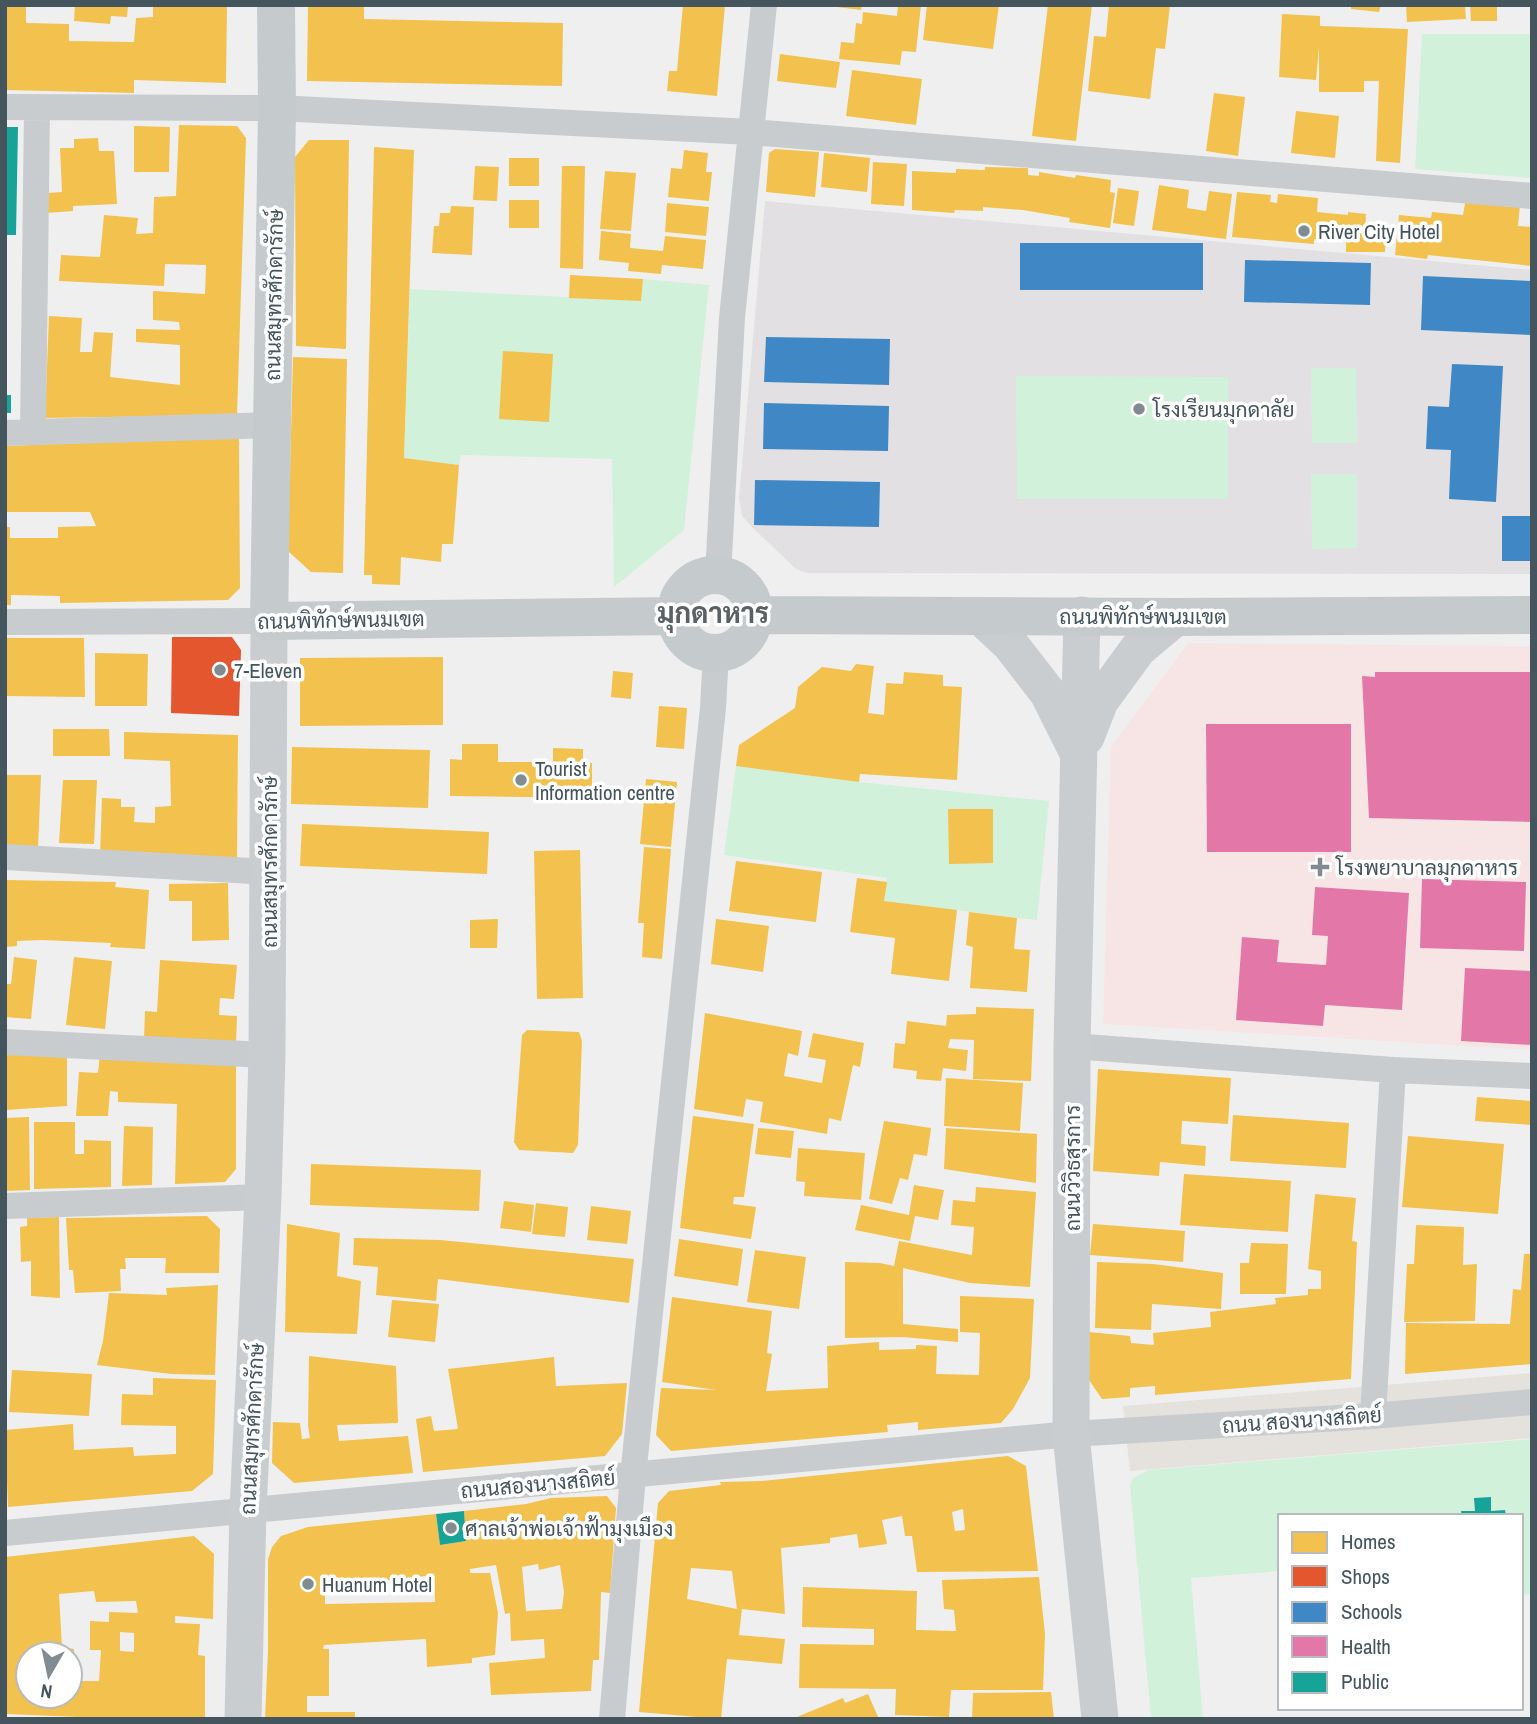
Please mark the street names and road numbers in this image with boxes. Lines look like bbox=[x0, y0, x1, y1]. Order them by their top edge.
street label: ถนนสมุทรศักดารักษ์ bbox=[258, 208, 290, 381]
street label: ถนนพิทักษ์พนมเขต bbox=[1059, 602, 1227, 631]
street label: ถนนพิทักษ์พนมเขต bbox=[257, 604, 425, 636]
street label: ถนนสมุทรศักดารักษ์ bbox=[255, 775, 284, 948]
street label: ถนนวิวิธสุรการ bbox=[1058, 1105, 1087, 1231]
street label: ถนนสมุทรศักดารักษ์ bbox=[233, 1342, 271, 1516]
street label: ถนน สองนางสถิตย์ bbox=[1221, 1400, 1383, 1440]
street label: ถนนสองนางสถิตย์ bbox=[459, 1463, 617, 1505]

